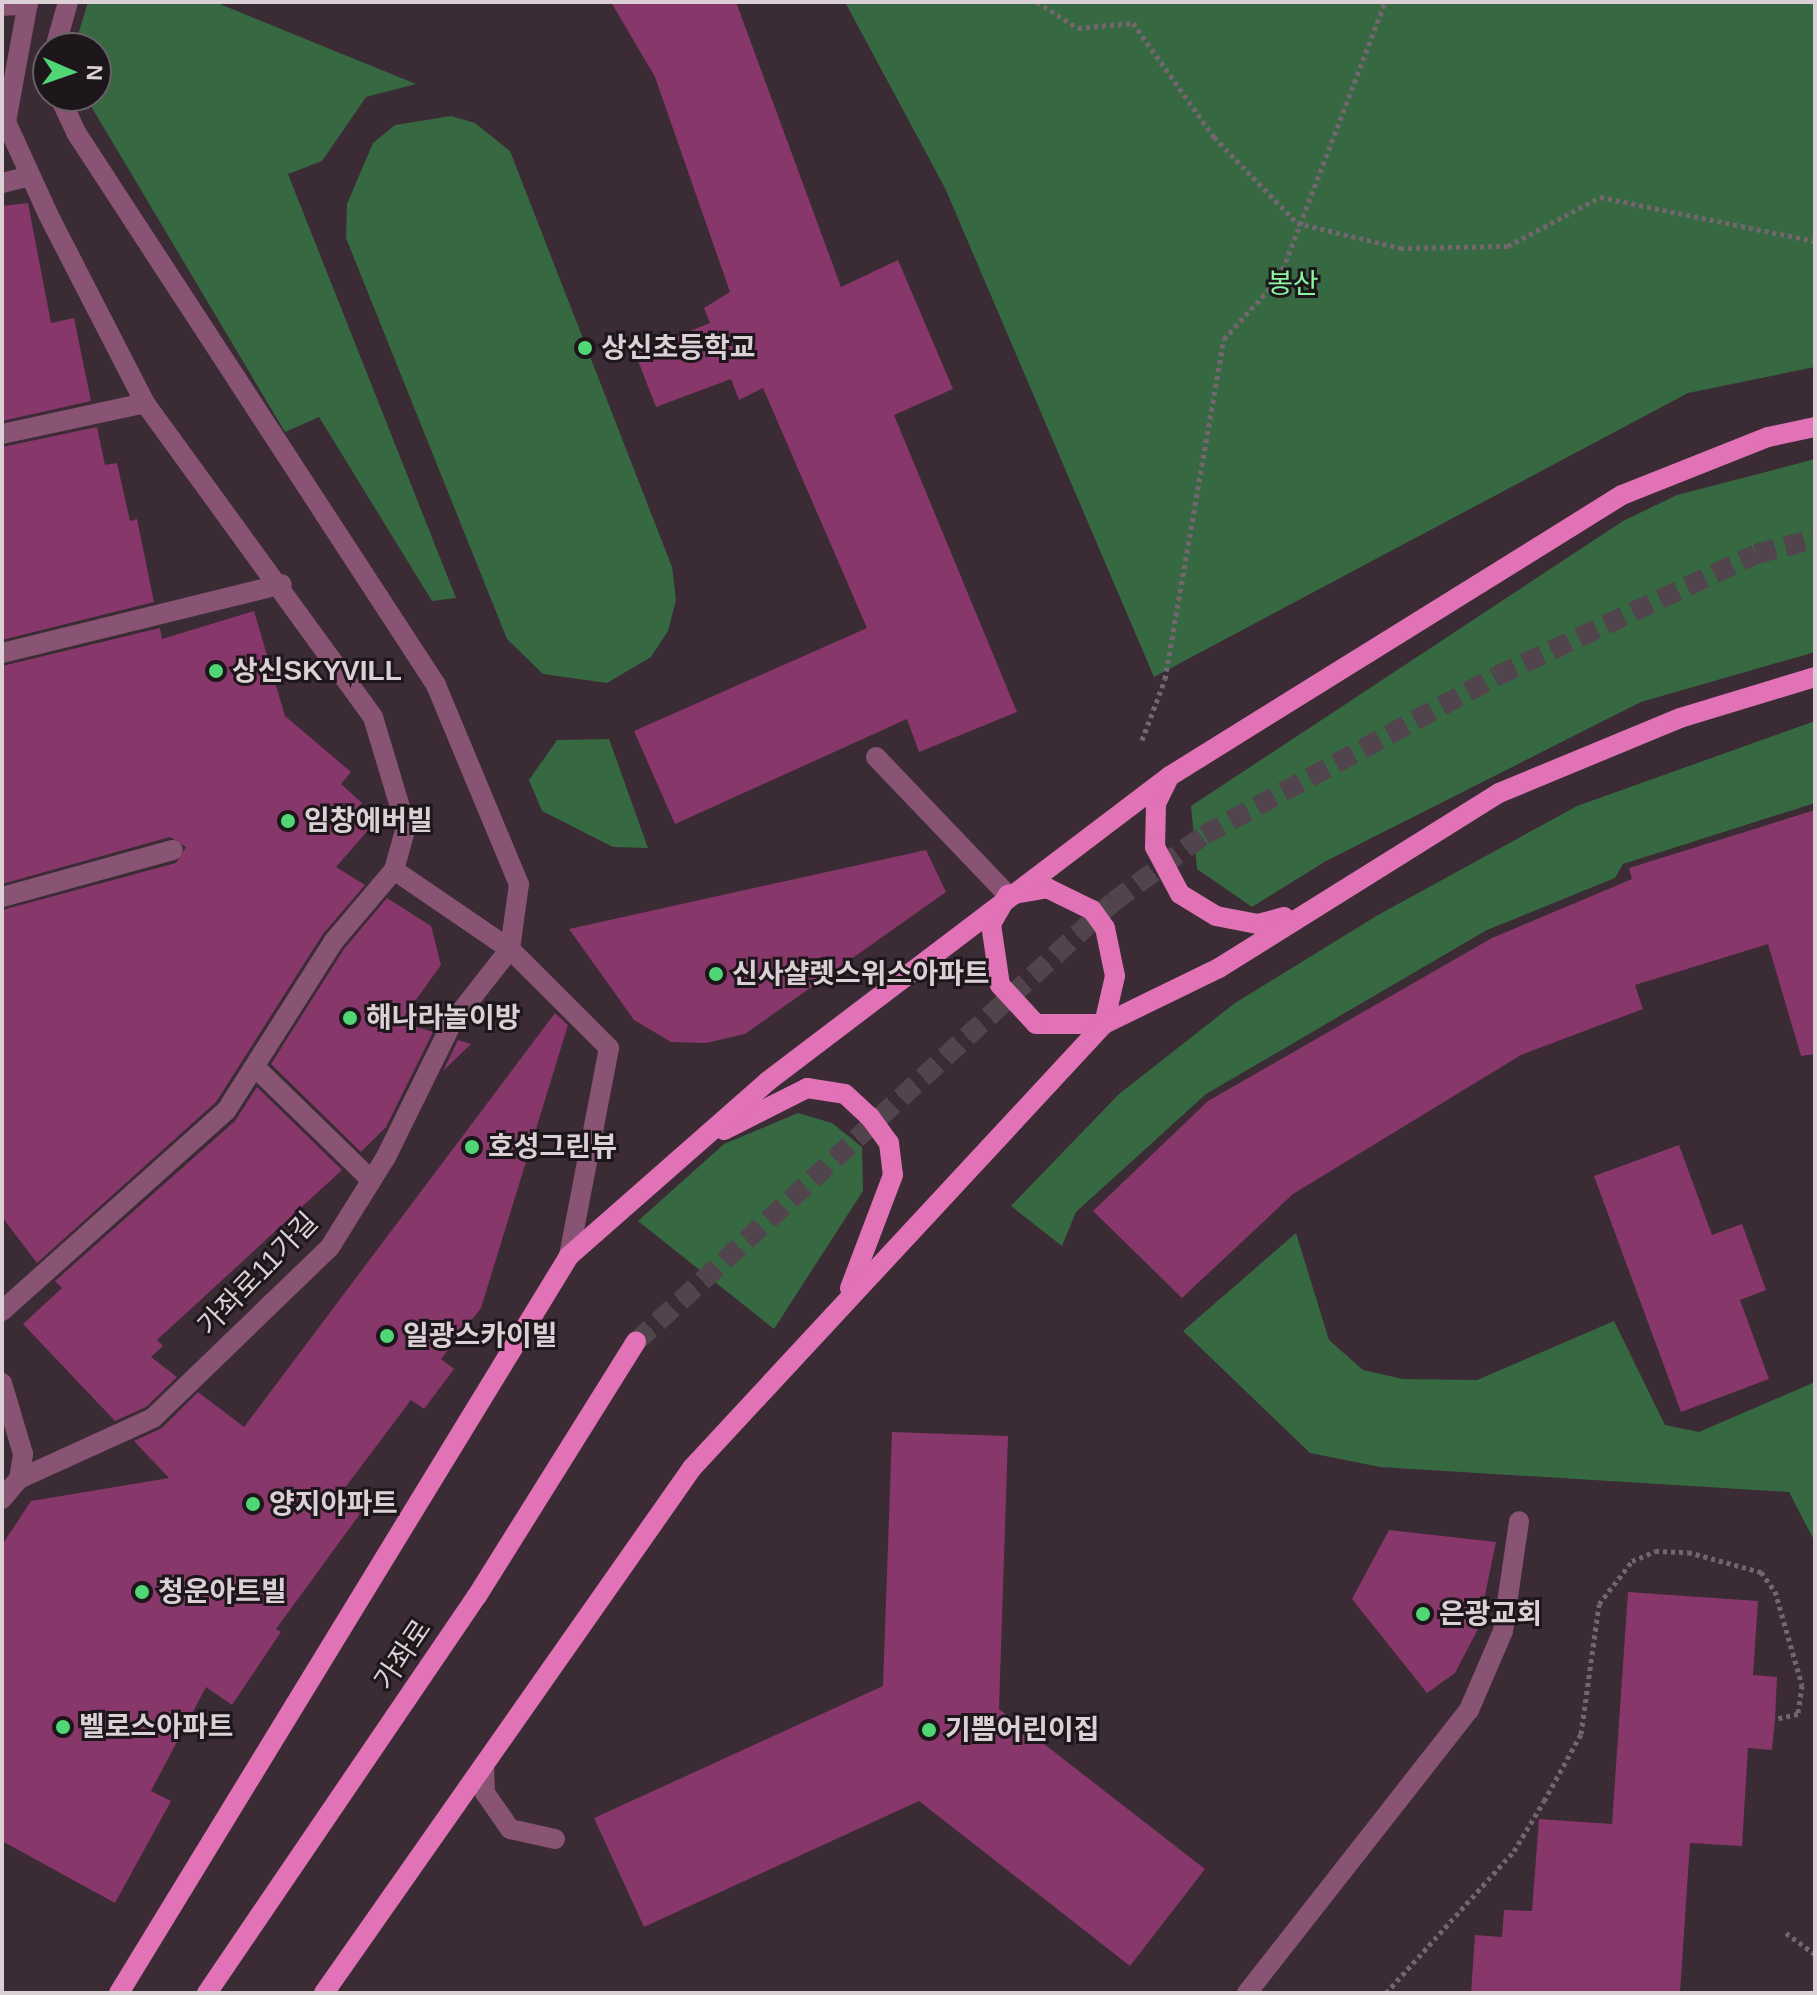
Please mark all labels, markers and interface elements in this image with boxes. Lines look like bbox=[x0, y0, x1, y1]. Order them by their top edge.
north arrow bbox=[32, 32, 112, 112]
text: N bbox=[82, 64, 107, 81]
park label: 봉산 bbox=[1267, 267, 1319, 301]
place label: 상신초등학교 bbox=[601, 331, 756, 365]
marker: 상신초등학교 bbox=[576, 339, 594, 357]
place label: 상신SKYVILL bbox=[232, 654, 402, 688]
marker: 상신SKYVILL bbox=[207, 662, 225, 680]
place label: 임창에버빌 bbox=[304, 804, 433, 838]
marker: 임창에버빌 bbox=[279, 812, 297, 830]
place label: 신사샬렛스위스아파트 bbox=[732, 957, 990, 991]
marker: 신사샬렛스위스아파트 bbox=[707, 965, 725, 983]
place label: 해나라놀이방 bbox=[366, 1001, 521, 1035]
marker: 해나라놀이방 bbox=[341, 1009, 359, 1027]
place label: 호성그린뷰 bbox=[488, 1130, 617, 1164]
marker: 호성그린뷰 bbox=[463, 1138, 481, 1156]
street label: 가좌로11가길 bbox=[191, 1206, 325, 1342]
place label: 일광스카이빌 bbox=[403, 1319, 558, 1353]
marker: 일광스카이빌 bbox=[378, 1327, 396, 1345]
place label: 양지아파트 bbox=[269, 1487, 398, 1521]
marker: 양지아파트 bbox=[244, 1495, 262, 1513]
place label: 청운아트빌 bbox=[158, 1575, 287, 1609]
marker: 청운아트빌 bbox=[133, 1583, 151, 1601]
place label: 은광교회 bbox=[1439, 1597, 1542, 1631]
marker: 은광교회 bbox=[1414, 1605, 1432, 1623]
street label: 가좌로 bbox=[367, 1614, 439, 1696]
place label: 벨로스아파트 bbox=[79, 1710, 234, 1744]
place label: 기쁨어린이집 bbox=[945, 1713, 1100, 1747]
marker: 벨로스아파트 bbox=[54, 1718, 72, 1736]
marker: 기쁨어린이집 bbox=[920, 1721, 938, 1739]

